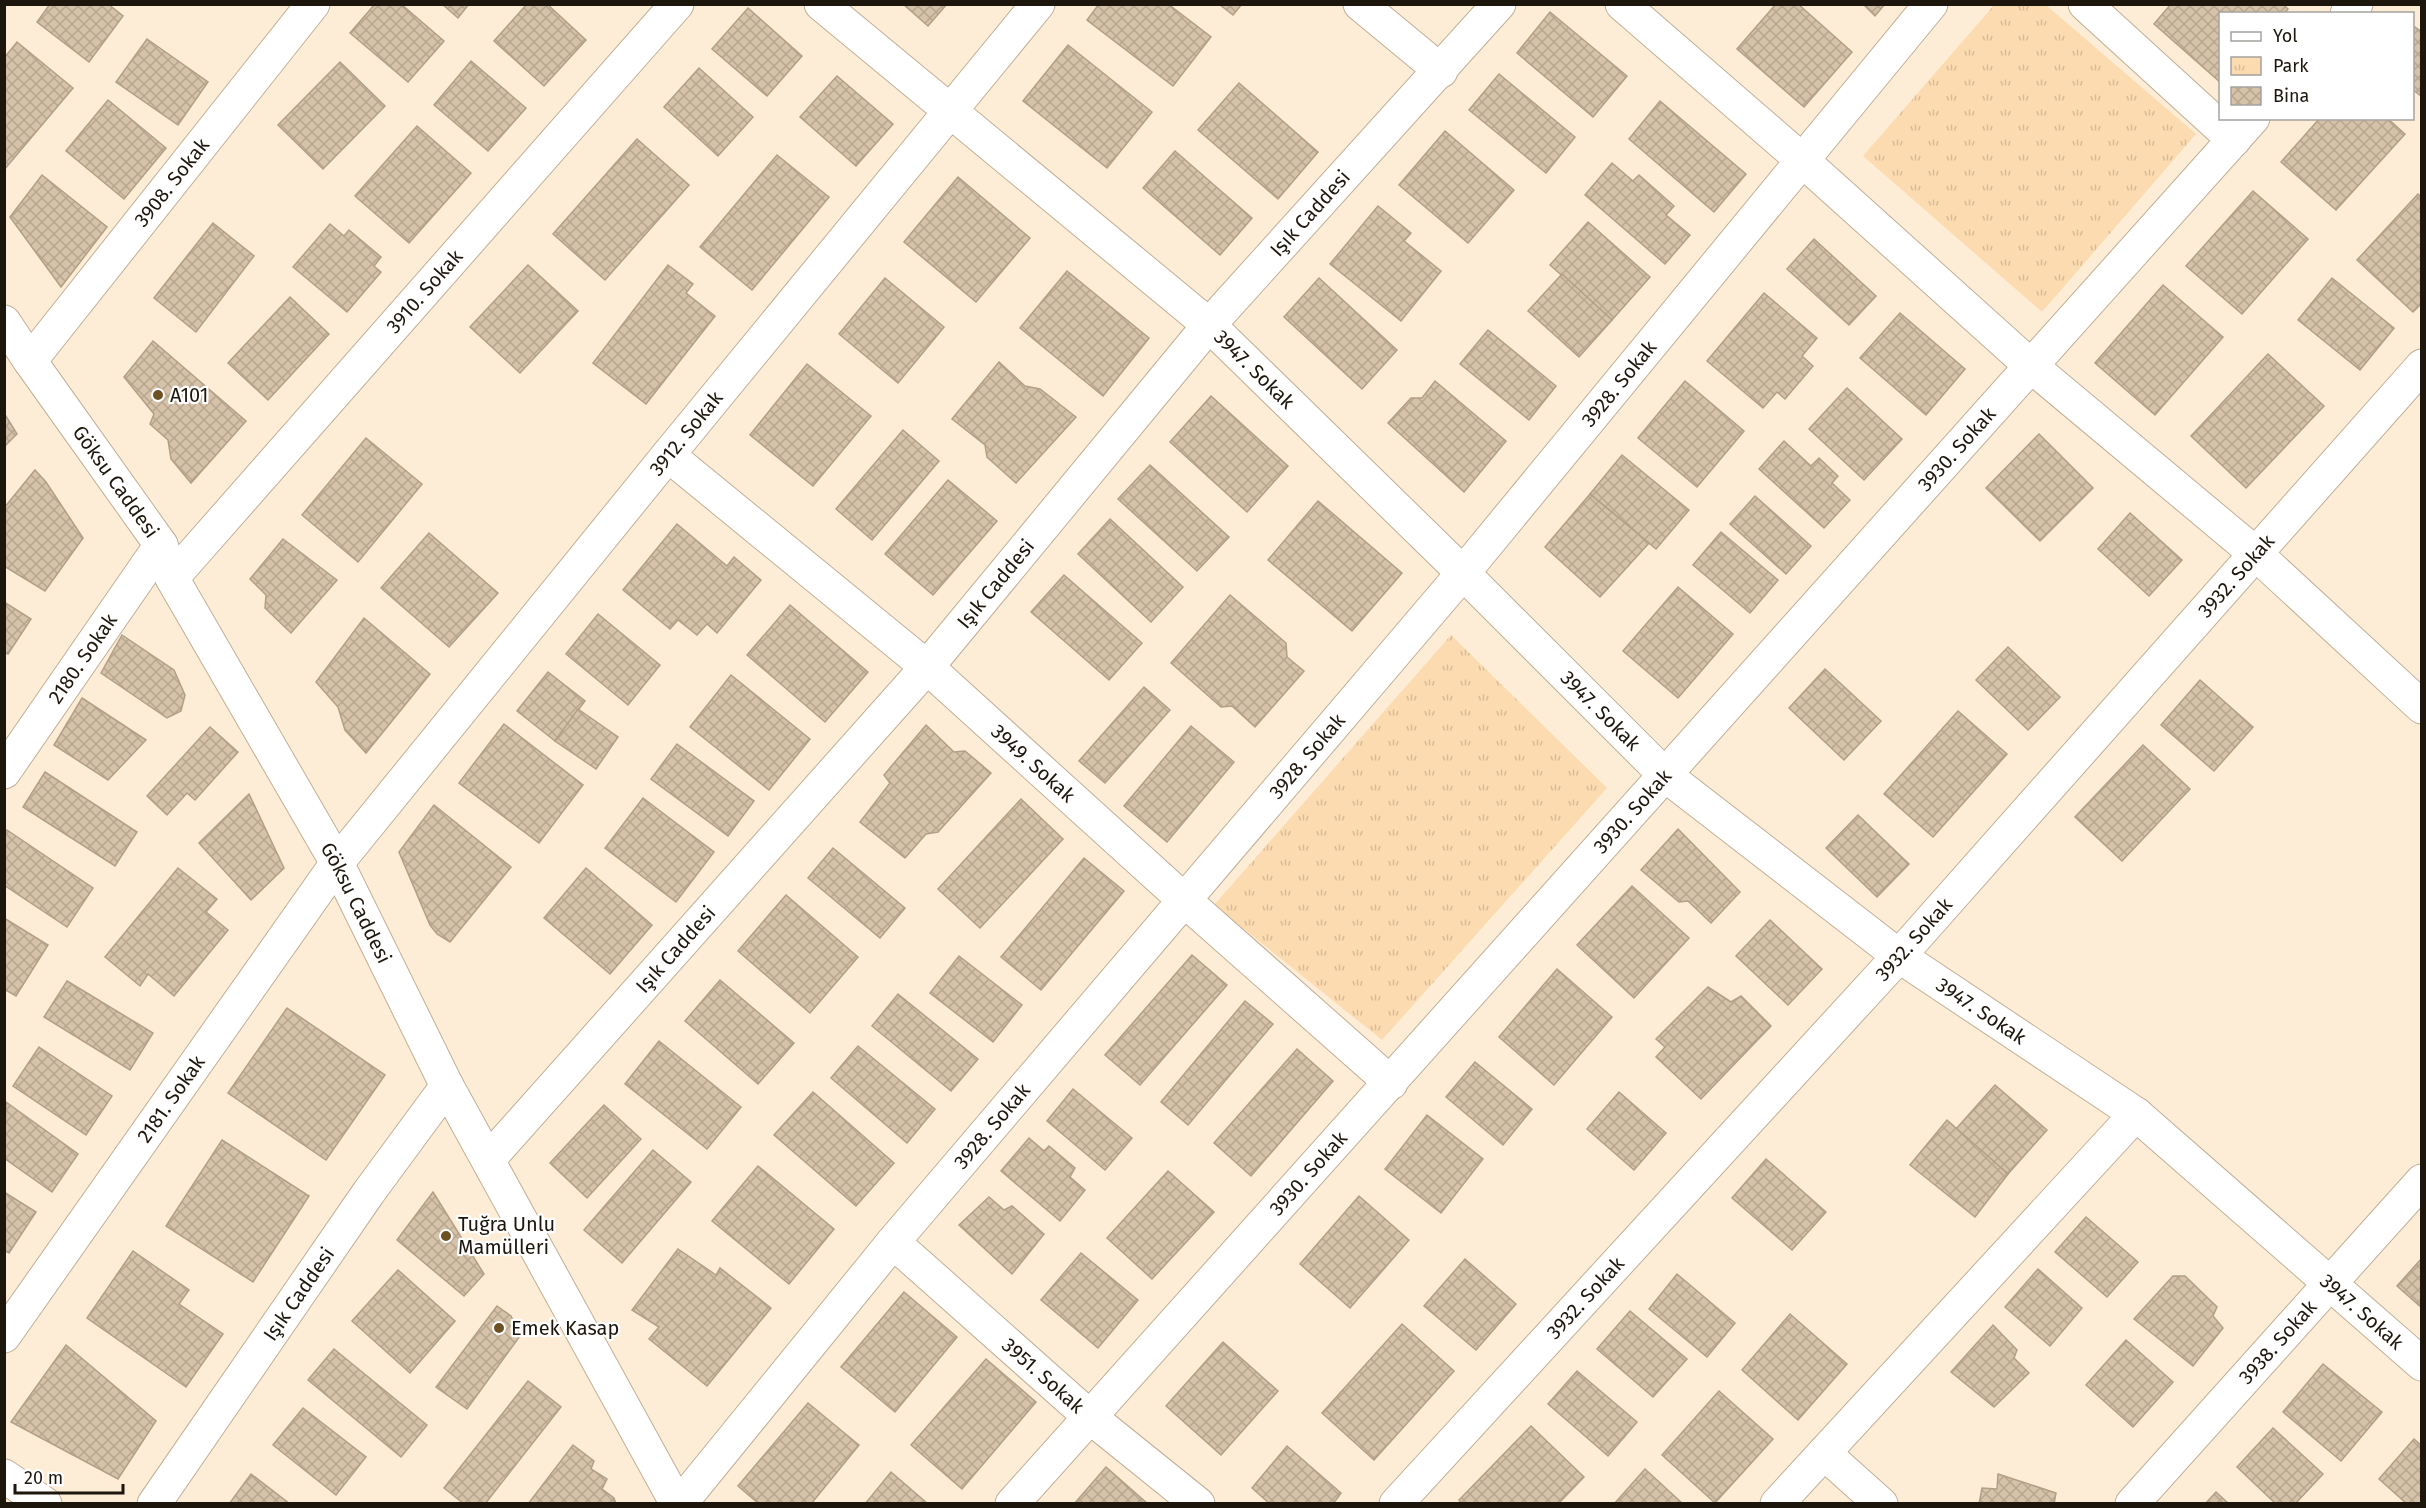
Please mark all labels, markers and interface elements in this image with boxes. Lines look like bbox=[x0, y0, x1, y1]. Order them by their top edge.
legend bbox=[2219, 12, 2414, 120]
text: Yol bbox=[2273, 25, 2298, 47]
text: Park bbox=[2273, 55, 2309, 77]
text: Bina bbox=[2273, 85, 2309, 107]
street label: 3908. Sokak bbox=[129, 133, 215, 231]
street label: Işık Caddesi bbox=[1265, 165, 1355, 261]
street label: 3910. Sokak bbox=[381, 244, 468, 338]
street label: 3947. Sokak bbox=[1209, 325, 1300, 414]
street label: 3928. Sokak bbox=[1576, 335, 1662, 431]
place label: A101 bbox=[170, 383, 208, 407]
street label: 3912. Sokak bbox=[644, 386, 728, 480]
marker: A101 bbox=[151, 388, 165, 402]
street label: 3930. Sokak bbox=[1913, 401, 2001, 496]
street label: Göksu Caddesi bbox=[68, 421, 164, 543]
street label: 3932. Sokak bbox=[2193, 529, 2280, 622]
street label: Işık Caddesi bbox=[952, 534, 1039, 633]
street label: 2180. Sokak bbox=[43, 608, 122, 708]
street label: 3947. Sokak bbox=[1556, 666, 1646, 756]
street label: 3928. Sokak bbox=[1264, 708, 1351, 804]
street label: 3949. Sokak bbox=[986, 719, 1081, 808]
street label: 3930. Sokak bbox=[1588, 764, 1677, 858]
street label: Göksu Caddesi bbox=[316, 838, 397, 967]
street label: 3932. Sokak bbox=[1870, 892, 1957, 986]
street label: Işık Caddesi bbox=[631, 901, 720, 998]
street label: 3947. Sokak bbox=[1932, 972, 2031, 1050]
street label: 2181. Sokak bbox=[132, 1050, 210, 1147]
street label: 3928. Sokak bbox=[949, 1078, 1035, 1174]
street label: 3930. Sokak bbox=[1264, 1126, 1353, 1220]
place label: Tuğra Unlu Mamülleri bbox=[458, 1212, 555, 1259]
marker: Tuğra Unlu Mamülleri bbox=[439, 1229, 453, 1243]
street label: Işık Caddesi bbox=[258, 1243, 339, 1345]
street label: 3932. Sokak bbox=[1542, 1251, 1630, 1344]
street label: 3947. Sokak bbox=[2315, 1269, 2409, 1355]
street label: 3938. Sokak bbox=[2234, 1294, 2322, 1389]
place label: Emek Kasap bbox=[511, 1316, 619, 1340]
marker: Emek Kasap bbox=[492, 1321, 506, 1335]
street label: 3951. Sokak bbox=[997, 1333, 1090, 1419]
scale bar bbox=[15, 1457, 123, 1495]
text: 20 m bbox=[24, 1467, 63, 1489]

